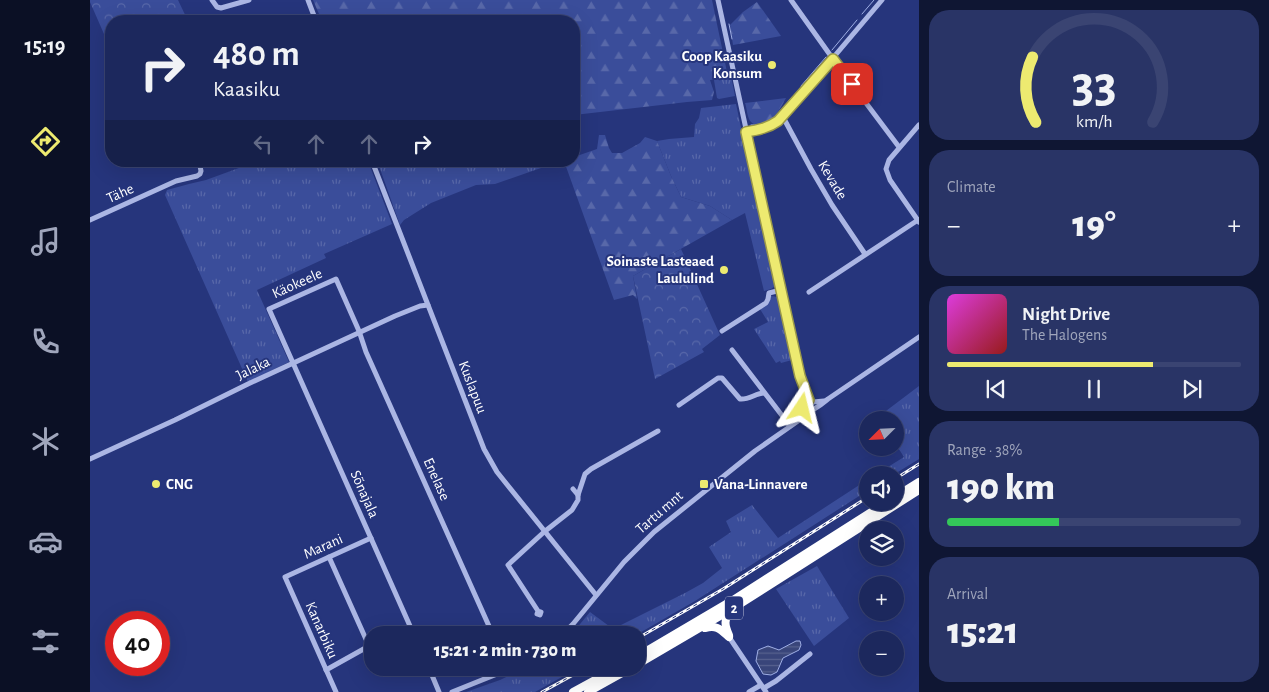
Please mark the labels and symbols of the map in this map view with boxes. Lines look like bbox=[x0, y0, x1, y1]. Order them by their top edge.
place label: Coop Kaasiku Konsum bbox=[682, 49, 762, 81]
marker: Coop Kaasiku Konsum bbox=[766, 59, 778, 71]
pin bbox=[831, 63, 873, 105]
street label: Kevade bbox=[815, 158, 850, 202]
street label: Tähe bbox=[104, 181, 136, 206]
place label: Soinaste Lasteaed Laululind bbox=[607, 254, 714, 286]
marker: Soinaste Lasteaed Laululind bbox=[718, 264, 730, 276]
street label: Käokeele bbox=[270, 266, 325, 301]
street label: Jalaka bbox=[234, 354, 272, 383]
street label: Kuslapuu bbox=[456, 359, 489, 416]
position arrow bbox=[775, 381, 827, 433]
north arrow bbox=[859, 411, 904, 456]
street label: Enelase bbox=[421, 456, 453, 503]
street label: Sõnajala bbox=[347, 468, 382, 520]
place label: CNG bbox=[166, 477, 193, 492]
place label: Vana-Linnavere bbox=[714, 477, 808, 492]
marker: CNG bbox=[150, 478, 162, 490]
marker: Vana-Linnavere bbox=[698, 478, 710, 490]
street label: Tartu mnt bbox=[633, 488, 686, 537]
street label: Marani bbox=[301, 531, 345, 562]
road number: 2 bbox=[725, 596, 743, 620]
street label: Kanarbiku bbox=[302, 600, 341, 661]
speed limit sign: 40 bbox=[105, 611, 170, 676]

